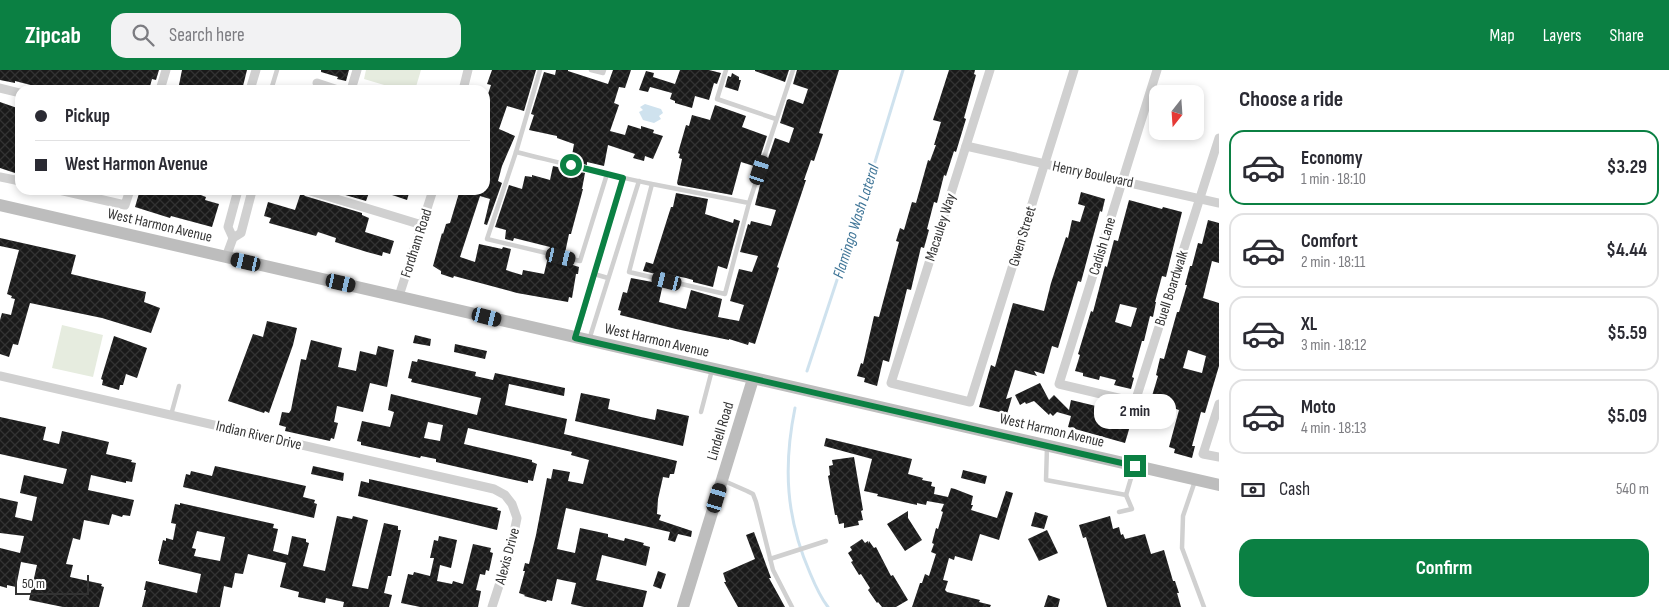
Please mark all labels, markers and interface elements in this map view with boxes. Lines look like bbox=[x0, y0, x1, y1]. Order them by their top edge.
search box bbox=[111, 13, 461, 58]
text: Zipcab bbox=[25, 21, 81, 50]
icon: search bbox=[129, 21, 157, 49]
text: Search here bbox=[169, 24, 245, 47]
text: Map bbox=[1490, 25, 1515, 46]
text: Layers bbox=[1543, 25, 1582, 46]
text: Share bbox=[1610, 25, 1644, 46]
north arrow bbox=[1149, 85, 1204, 140]
map controls bbox=[1149, 85, 1204, 140]
text: Choose a ride bbox=[1239, 86, 1343, 113]
text: Pickup bbox=[65, 105, 110, 128]
icon: car bbox=[1241, 145, 1286, 190]
text: Economy bbox=[1301, 147, 1363, 170]
text: West Harmon Avenue bbox=[65, 153, 208, 176]
car bbox=[748, 153, 771, 187]
route start bbox=[560, 154, 582, 176]
text: $3.29 bbox=[1607, 156, 1647, 179]
street label: Henry Boulevard bbox=[1051, 157, 1135, 192]
water label: Flamingo Wash Lateral bbox=[829, 161, 884, 281]
text: 1 min · 18:10 bbox=[1301, 170, 1366, 189]
street label: Macauley Way bbox=[921, 191, 960, 263]
street label: Gwen Street bbox=[1004, 203, 1041, 269]
street label: West Harmon Avenue bbox=[106, 204, 214, 247]
street label: Fordham Road bbox=[396, 206, 437, 280]
street label: Cadish Lane bbox=[1085, 215, 1120, 278]
icon: car bbox=[1241, 228, 1286, 273]
text: Comfort bbox=[1301, 230, 1358, 253]
text: $4.44 bbox=[1606, 239, 1647, 262]
car bbox=[544, 246, 577, 268]
street label: Buell Boardwalk bbox=[1150, 248, 1193, 328]
car bbox=[229, 251, 262, 273]
text: 2 min · 18:11 bbox=[1301, 253, 1365, 272]
car bbox=[650, 270, 683, 292]
car bbox=[324, 272, 357, 294]
car bbox=[470, 306, 503, 328]
icon: car bbox=[1241, 311, 1286, 356]
text: XL bbox=[1301, 313, 1317, 336]
street label: West Harmon Avenue bbox=[603, 319, 711, 362]
text: $5.59 bbox=[1607, 322, 1647, 345]
text: 3 min · 18:12 bbox=[1301, 336, 1367, 355]
callout: 2 min bbox=[1094, 394, 1176, 428]
icon: car bbox=[1241, 394, 1286, 439]
text: Moto bbox=[1301, 396, 1336, 419]
street label: Lindell Road bbox=[703, 400, 738, 463]
text: 2 min bbox=[1120, 402, 1150, 421]
text: $5.09 bbox=[1607, 405, 1647, 428]
street label: West Harmon Avenue bbox=[998, 409, 1106, 452]
street label: Indian River Drive bbox=[214, 416, 304, 455]
text: 4 min · 18:13 bbox=[1301, 419, 1367, 438]
route end bbox=[1124, 455, 1146, 477]
icon: cash bbox=[1239, 476, 1267, 504]
text: Cash bbox=[1279, 478, 1310, 501]
text: 540 m bbox=[1616, 480, 1649, 499]
car bbox=[705, 481, 728, 515]
street label: Alexis Drive bbox=[491, 526, 524, 587]
button: Confirm bbox=[1239, 539, 1649, 597]
scale bar bbox=[15, 572, 89, 595]
text: 50 m bbox=[22, 575, 45, 592]

